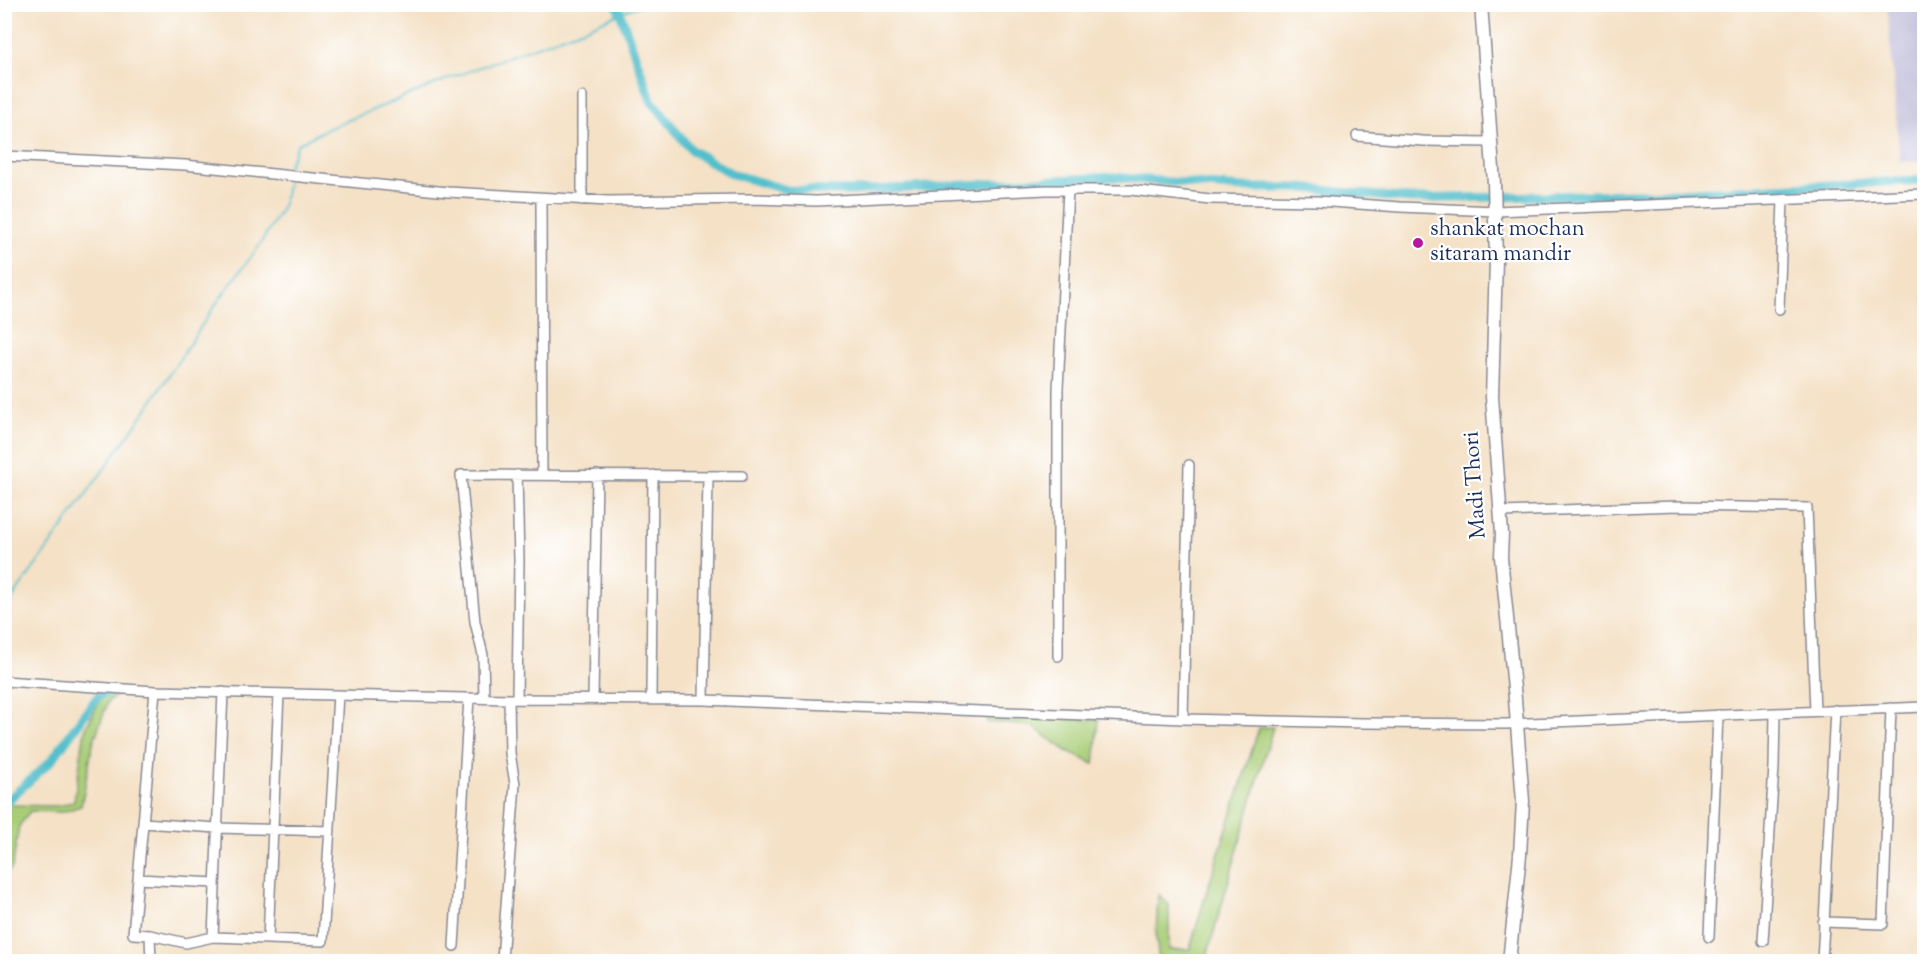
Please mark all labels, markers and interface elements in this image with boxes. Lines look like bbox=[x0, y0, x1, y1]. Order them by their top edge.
place label: shankat mochan sitaram mandir bbox=[1430, 214, 1585, 271]
marker: shankat mochan sitaram mandir bbox=[1411, 236, 1425, 250]
street label: Madi Thori bbox=[1456, 430, 1496, 540]

